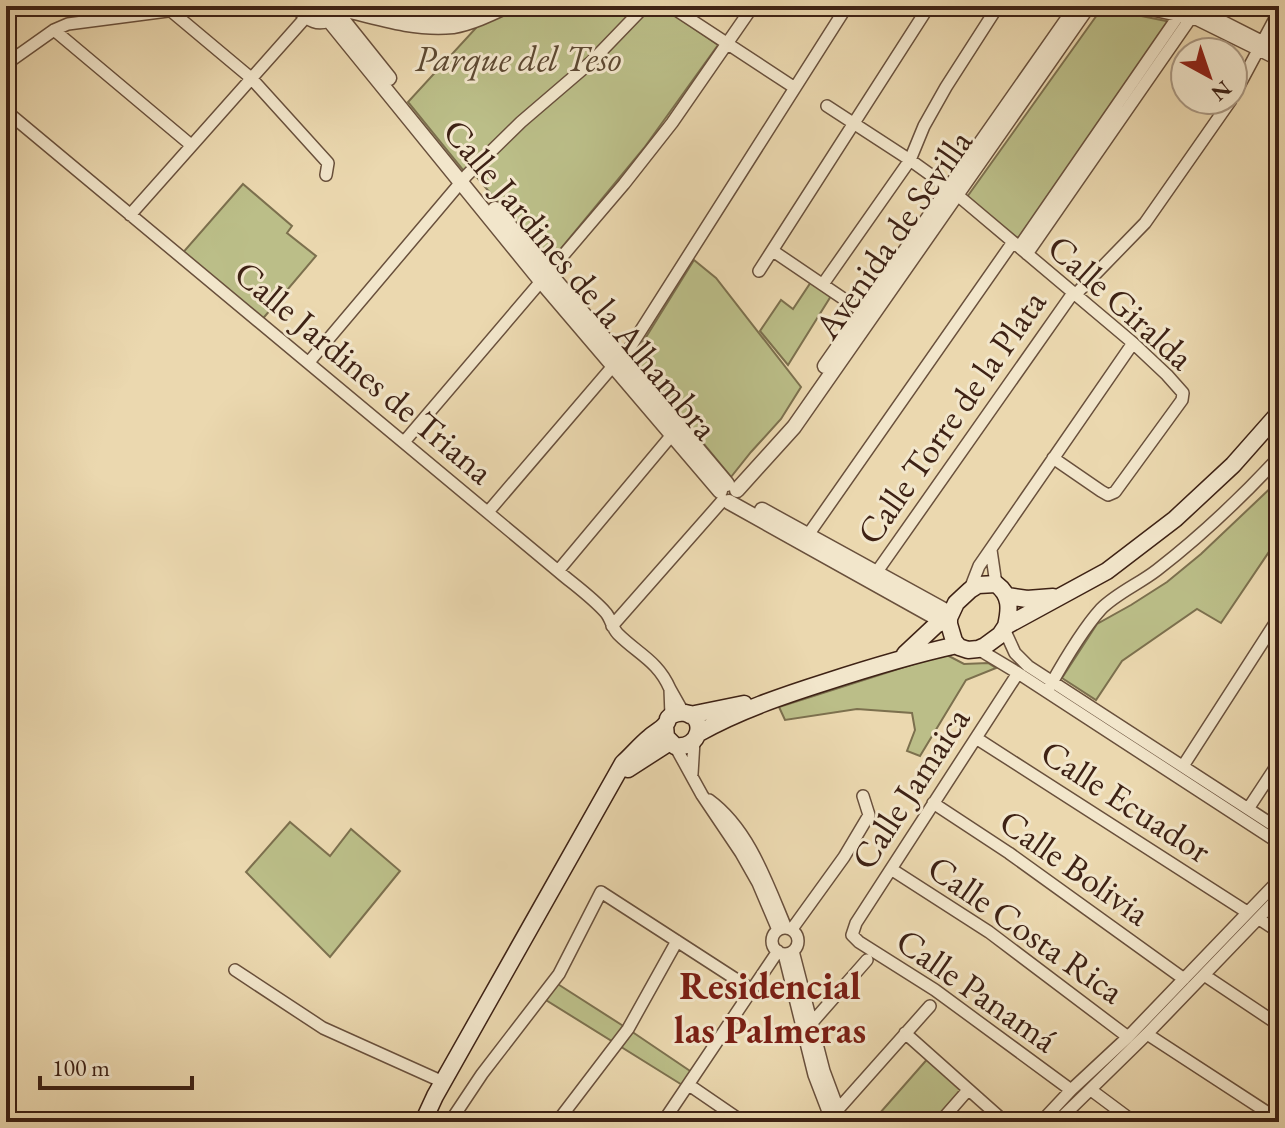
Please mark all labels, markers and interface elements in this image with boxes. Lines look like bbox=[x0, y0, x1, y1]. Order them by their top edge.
park label: Parque del Teso bbox=[415, 35, 622, 82]
north arrow bbox=[1169, 36, 1249, 116]
text: N bbox=[1205, 74, 1238, 108]
street label: Calle Jardines de la Alhambra bbox=[433, 109, 730, 450]
street label: Avenida de Sevilla bbox=[803, 120, 983, 349]
street label: Calle Giralda bbox=[1038, 224, 1204, 380]
street label: Calle Jardines de Triana bbox=[225, 250, 504, 495]
street label: Calle Torre de la Plata bbox=[846, 280, 1057, 553]
street label: Calle Jamaica bbox=[840, 697, 980, 878]
street label: Calle Ecuador bbox=[1032, 728, 1220, 874]
street label: Calle Bolivia bbox=[991, 798, 1160, 936]
street label: Calle Costa Rica bbox=[919, 844, 1134, 1014]
street label: Calle Panamá bbox=[887, 917, 1067, 1063]
district label: Residencial las Palmeras bbox=[674, 961, 866, 1054]
scale bar bbox=[40, 1040, 192, 1090]
text: 100 m bbox=[52, 1052, 110, 1083]

